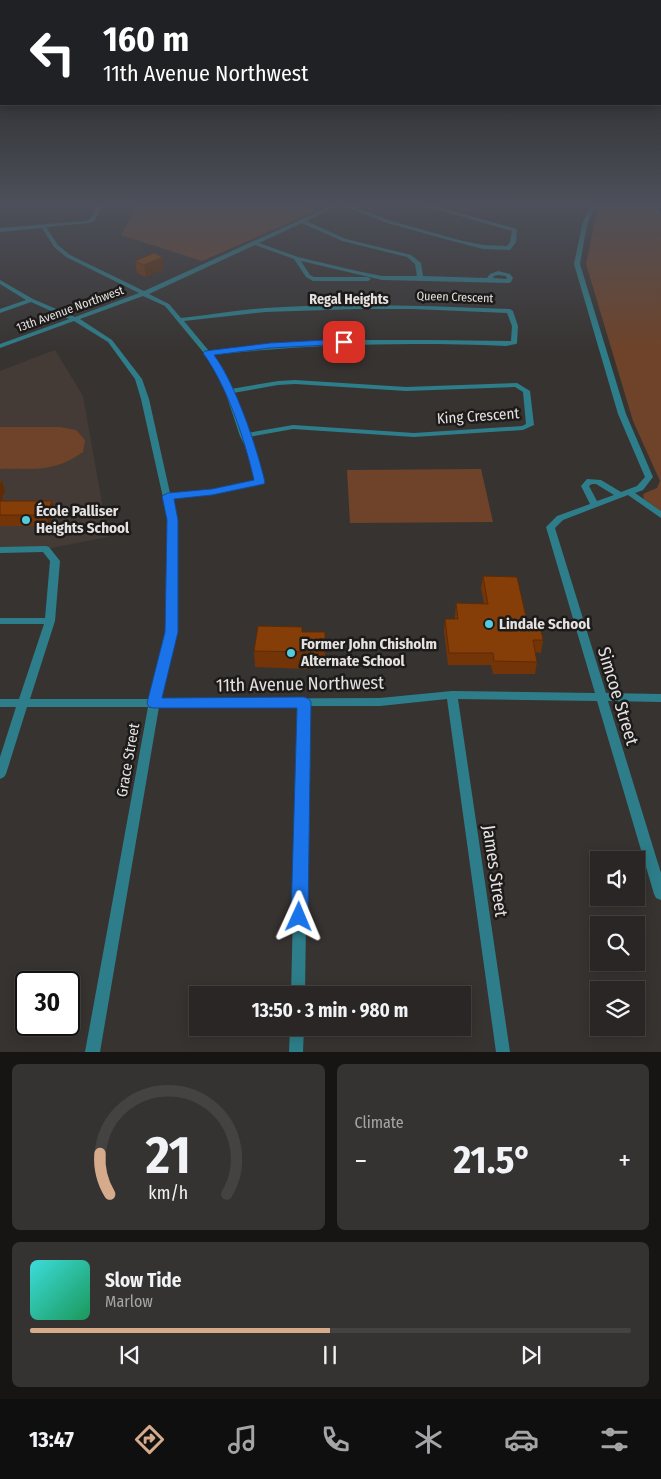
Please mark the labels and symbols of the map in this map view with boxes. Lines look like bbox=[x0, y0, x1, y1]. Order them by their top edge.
street label: 13th Avenue Northwest bbox=[15, 283, 126, 335]
street label: Queen Crescent bbox=[416, 289, 494, 305]
district label: Regal Heights bbox=[309, 291, 389, 308]
pin bbox=[323, 321, 365, 363]
street label: King Crescent bbox=[436, 404, 520, 428]
place label: École Palliser Heights School bbox=[36, 502, 130, 537]
marker: École Palliser Heights School bbox=[20, 514, 32, 526]
place label: Lindale School bbox=[499, 615, 591, 633]
marker: Lindale School bbox=[483, 618, 495, 630]
place label: Former John Chisholm Alternate School bbox=[300, 635, 437, 670]
street label: Simcoe Street bbox=[593, 644, 643, 748]
marker: Former John Chisholm Alternate School bbox=[285, 647, 297, 659]
street label: 11th Avenue Northwest bbox=[216, 672, 384, 696]
street label: Grace Street bbox=[113, 722, 143, 798]
street label: James Street bbox=[478, 824, 512, 919]
position arrow bbox=[272, 890, 324, 942]
speed limit sign: 30 bbox=[15, 971, 80, 1036]

